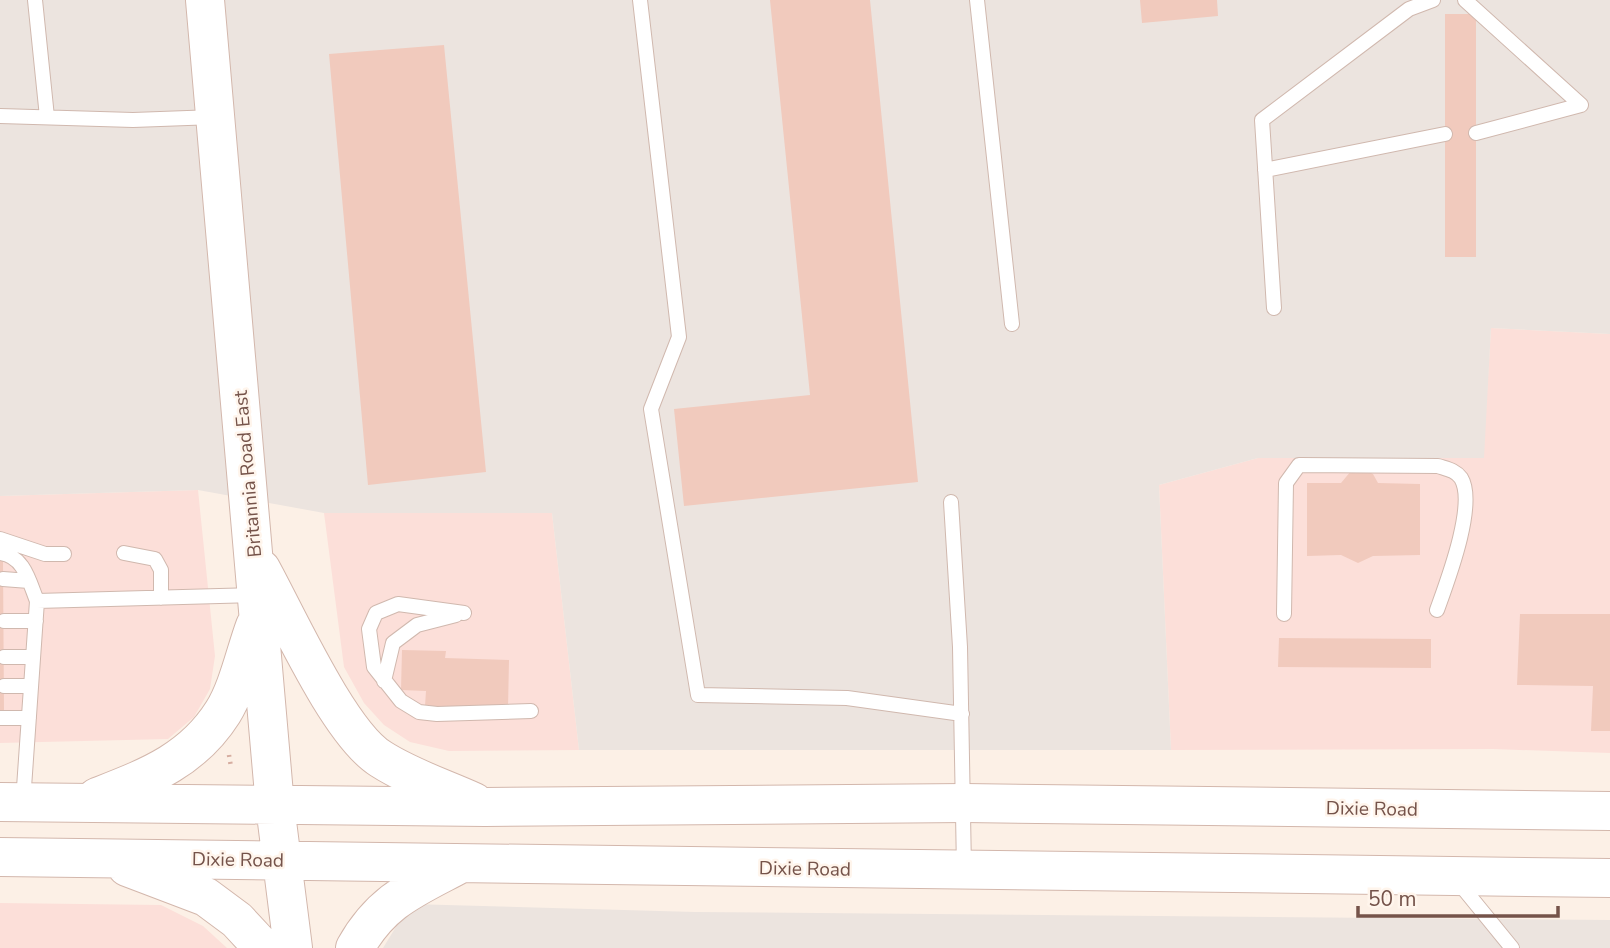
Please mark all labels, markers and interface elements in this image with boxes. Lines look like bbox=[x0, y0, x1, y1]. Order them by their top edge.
street label: Britannia Road East bbox=[228, 389, 268, 558]
street label: Dixie Road bbox=[1326, 795, 1418, 823]
street label: Dixie Road bbox=[192, 846, 284, 874]
street label: Dixie Road bbox=[759, 855, 851, 883]
scale bar bbox=[1358, 874, 1558, 918]
text: 50 m bbox=[1368, 885, 1417, 913]

